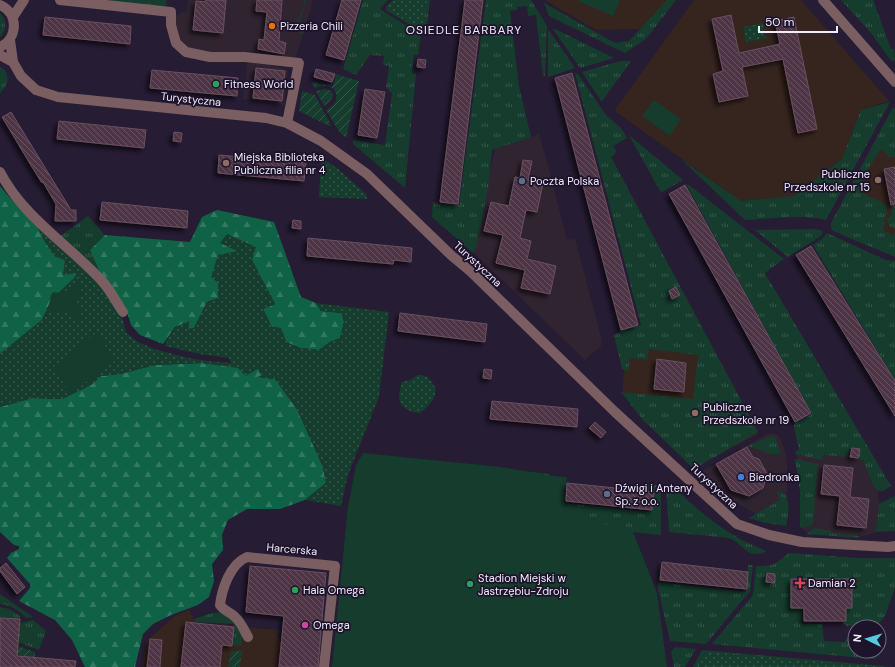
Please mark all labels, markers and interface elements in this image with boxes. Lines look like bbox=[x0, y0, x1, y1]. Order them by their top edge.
scale bar bbox=[759, 8, 837, 34]
text: 50 m bbox=[765, 14, 794, 30]
place label: Pizzeria Chili bbox=[280, 19, 343, 33]
marker: Pizzeria Chili bbox=[267, 21, 277, 31]
district label: OSIEDLE BARBARY bbox=[406, 22, 522, 38]
place label: Fitness World bbox=[224, 77, 294, 91]
marker: Fitness World bbox=[211, 79, 221, 89]
street label: Turystyczna bbox=[160, 89, 222, 109]
place label: Miejska Biblioteka Publiczna filia nr 4 bbox=[234, 150, 326, 177]
marker: Miejska Biblioteka Publiczna filia nr 4 bbox=[221, 158, 231, 168]
place label: Publiczne Przedszkole nr 15 bbox=[784, 167, 870, 194]
place label: Poczta Polska bbox=[530, 174, 599, 188]
marker: Publiczne Przedszkole nr 15 bbox=[873, 175, 883, 185]
marker: Poczta Polska bbox=[517, 176, 527, 186]
street label: Turystyczna bbox=[451, 238, 505, 290]
place label: Publiczne Przedszkole nr 19 bbox=[703, 400, 789, 427]
marker: Publiczne Przedszkole nr 19 bbox=[690, 408, 700, 418]
street label: Turystyczna bbox=[687, 460, 741, 512]
place label: Biedronka bbox=[749, 470, 800, 484]
marker: Biedronka bbox=[736, 472, 746, 482]
place label: Dźwigi i Anteny Sp. z o.o. bbox=[615, 481, 692, 508]
marker: Dźwigi i Anteny Sp. z o.o. bbox=[602, 489, 612, 499]
street label: Harcerska bbox=[266, 540, 318, 558]
place label: Stadion Miejski w Jastrzębiu-Zdroju bbox=[478, 571, 568, 598]
place label: Damian 2 bbox=[808, 576, 856, 590]
marker: Damian 2 bbox=[795, 578, 805, 588]
marker: Stadion Miejski w Jastrzębiu-Zdroju bbox=[465, 579, 475, 589]
place label: Hala Omega bbox=[303, 583, 365, 597]
marker: Hala Omega bbox=[290, 585, 300, 595]
place label: Omega bbox=[313, 618, 350, 632]
north arrow bbox=[847, 619, 887, 659]
marker: Omega bbox=[300, 620, 310, 630]
text: N bbox=[850, 634, 864, 643]

